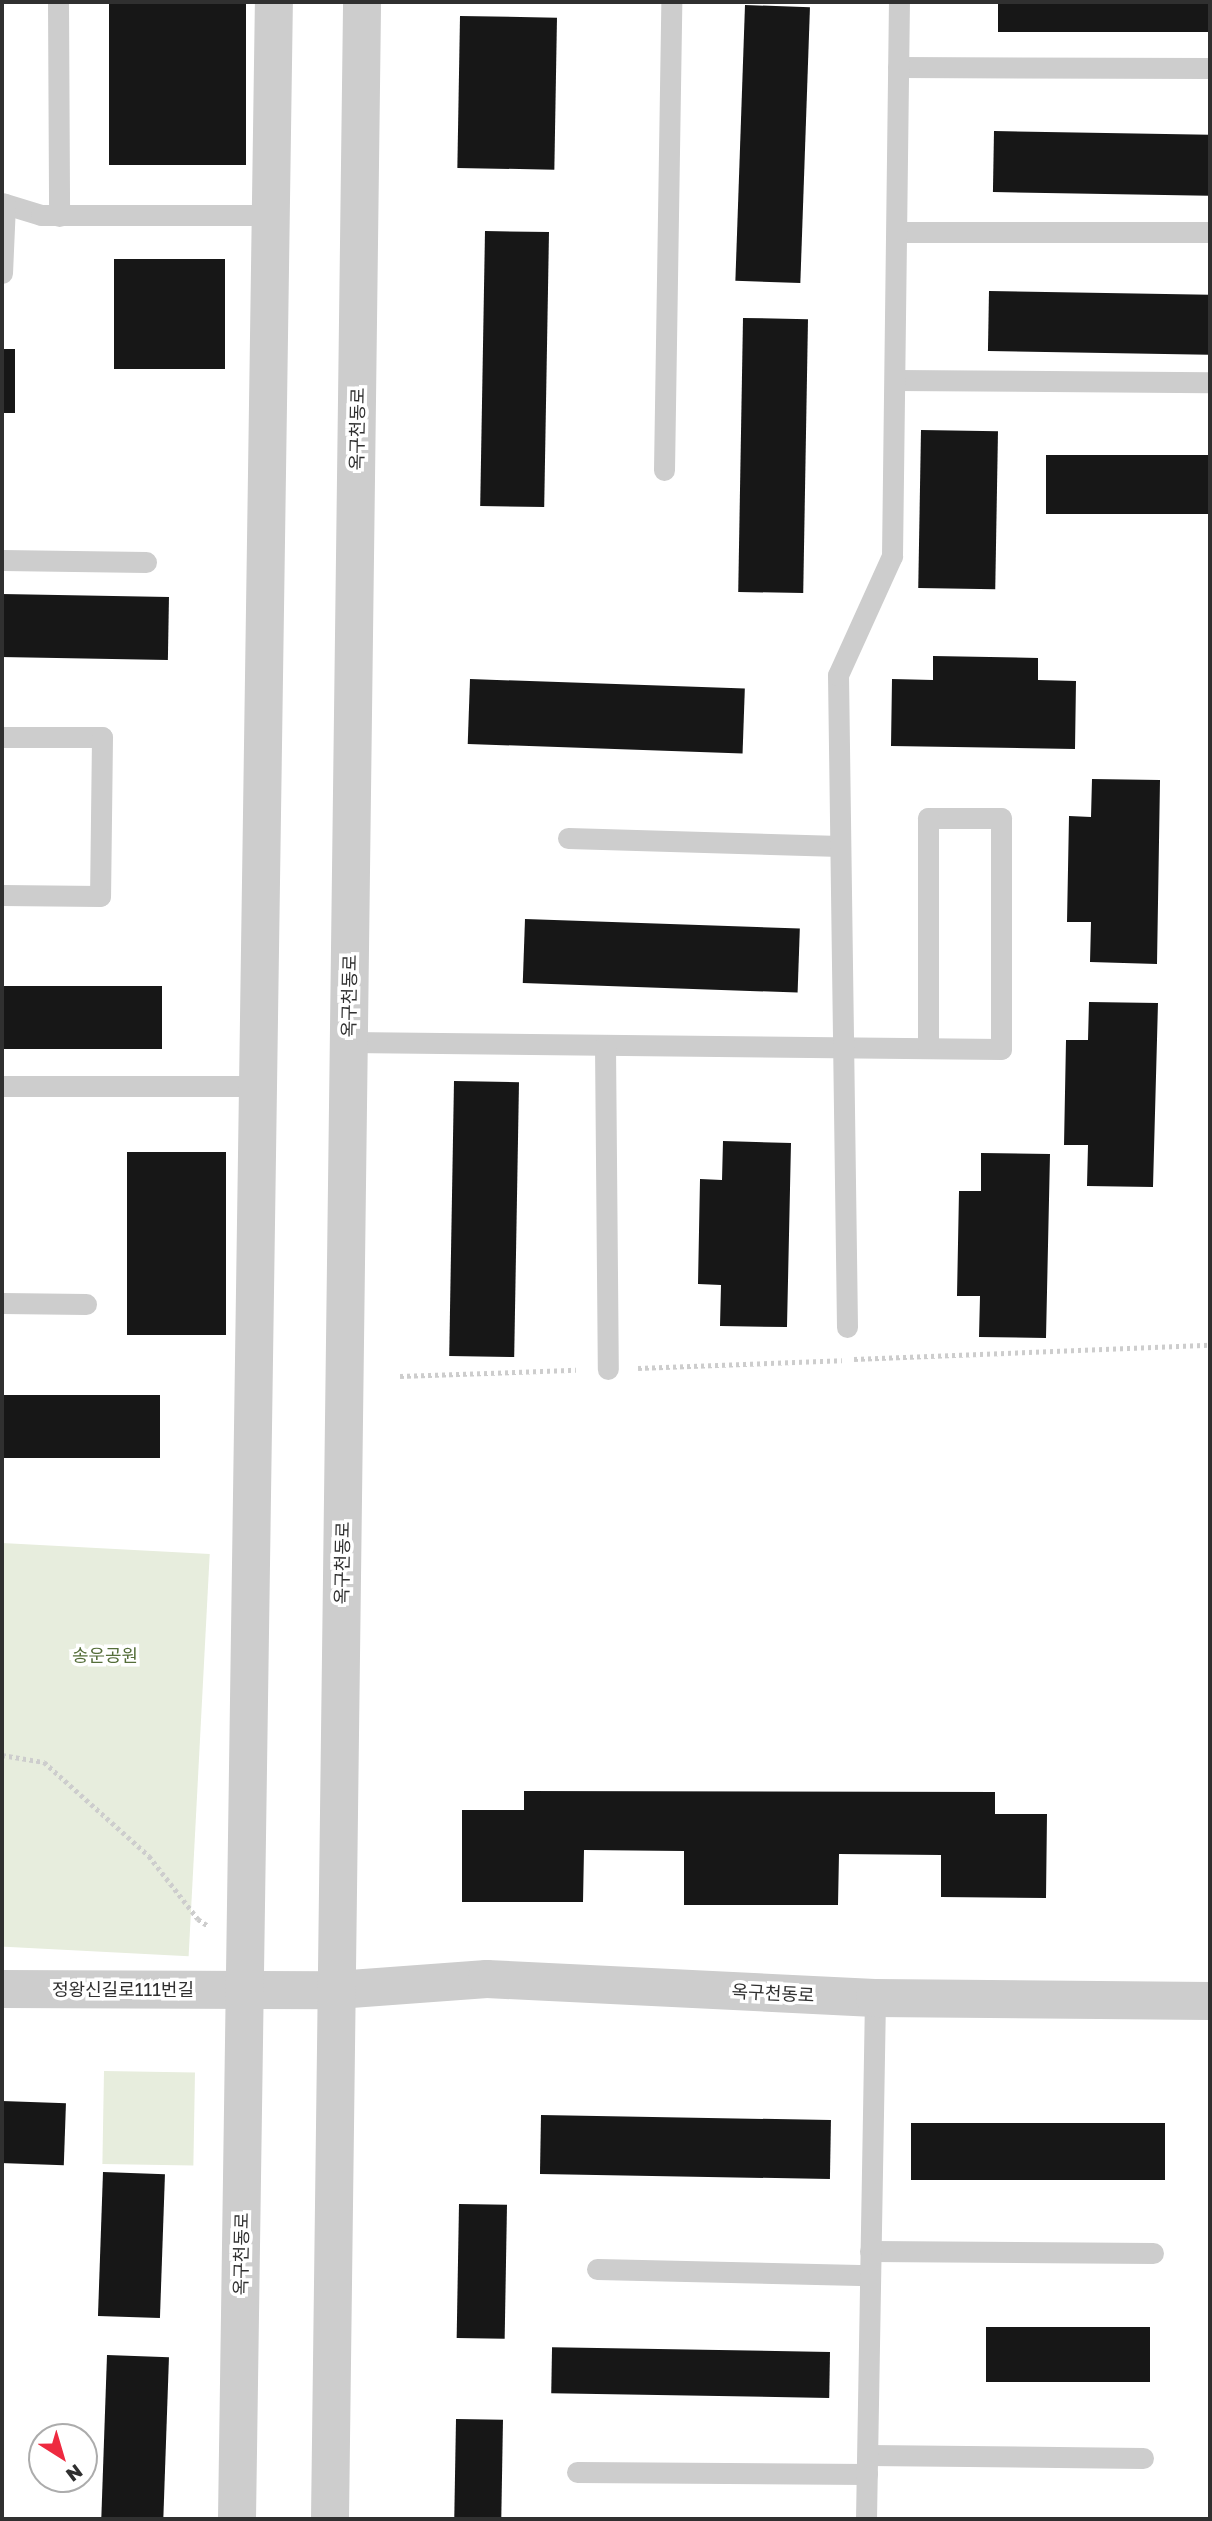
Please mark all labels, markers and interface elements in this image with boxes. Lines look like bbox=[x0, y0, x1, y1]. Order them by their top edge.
street label: 옥구천동로 bbox=[345, 387, 369, 471]
street label: 옥구천동로 bbox=[337, 954, 361, 1038]
street label: 옥구천동로 bbox=[330, 1521, 354, 1605]
park label: 송운공원 bbox=[72, 1644, 138, 1666]
street label: 정왕신길로111번길 bbox=[52, 1978, 194, 2000]
street label: 옥구천동로 bbox=[731, 1980, 815, 2006]
street label: 옥구천동로 bbox=[229, 2212, 253, 2296]
north arrow bbox=[28, 2423, 98, 2493]
text: N bbox=[62, 2460, 87, 2487]

